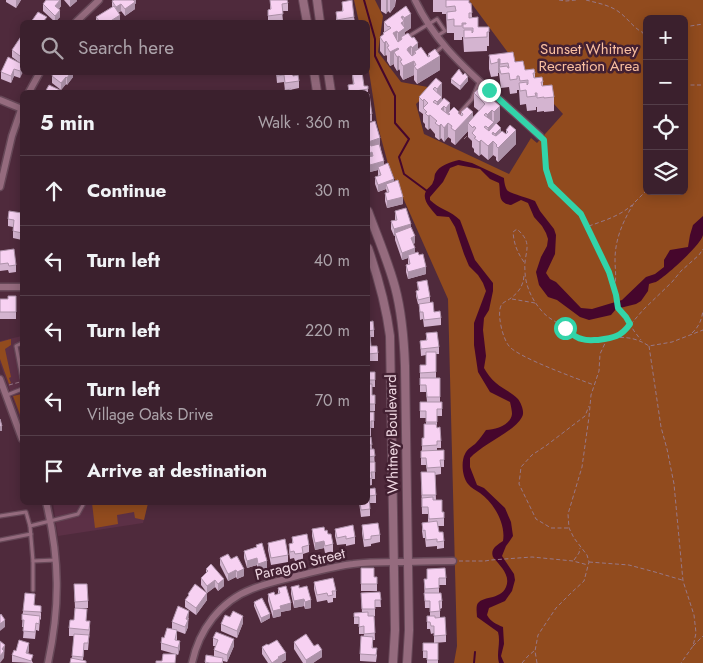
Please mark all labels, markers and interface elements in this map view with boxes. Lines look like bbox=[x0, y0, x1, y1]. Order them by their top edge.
map controls bbox=[643, 15, 688, 195]
button: + bbox=[643, 15, 688, 60]
search box bbox=[20, 20, 370, 75]
icon: search bbox=[38, 34, 66, 62]
text: Search here bbox=[78, 34, 174, 61]
park label: Sunset Whitney Recreation Area bbox=[539, 38, 639, 77]
button: − bbox=[643, 60, 688, 105]
route end bbox=[478, 79, 501, 102]
button: locate bbox=[643, 105, 688, 150]
text: 5 min bbox=[40, 108, 95, 138]
text: Walk · 360 m bbox=[258, 111, 350, 134]
button: layers bbox=[643, 150, 688, 195]
icon: ahead bbox=[40, 177, 68, 205]
text: Continue bbox=[87, 177, 166, 204]
text: 30 m bbox=[314, 179, 350, 202]
icon: left bbox=[40, 247, 68, 275]
text: Turn left bbox=[87, 247, 160, 274]
text: 40 m bbox=[314, 249, 350, 272]
icon: left bbox=[40, 317, 68, 345]
text: Turn left bbox=[87, 317, 160, 344]
route start bbox=[554, 317, 577, 340]
text: 220 m bbox=[305, 319, 350, 342]
street label: Whitney Boulevard bbox=[380, 374, 404, 494]
text: Turn left bbox=[87, 376, 160, 403]
icon: left bbox=[40, 387, 68, 415]
text: 70 m bbox=[315, 389, 350, 412]
text: Village Oaks Drive bbox=[87, 403, 213, 426]
icon: arrive bbox=[40, 457, 68, 485]
text: Arrive at destination bbox=[87, 457, 267, 484]
street label: Paragon Street bbox=[253, 542, 348, 586]

